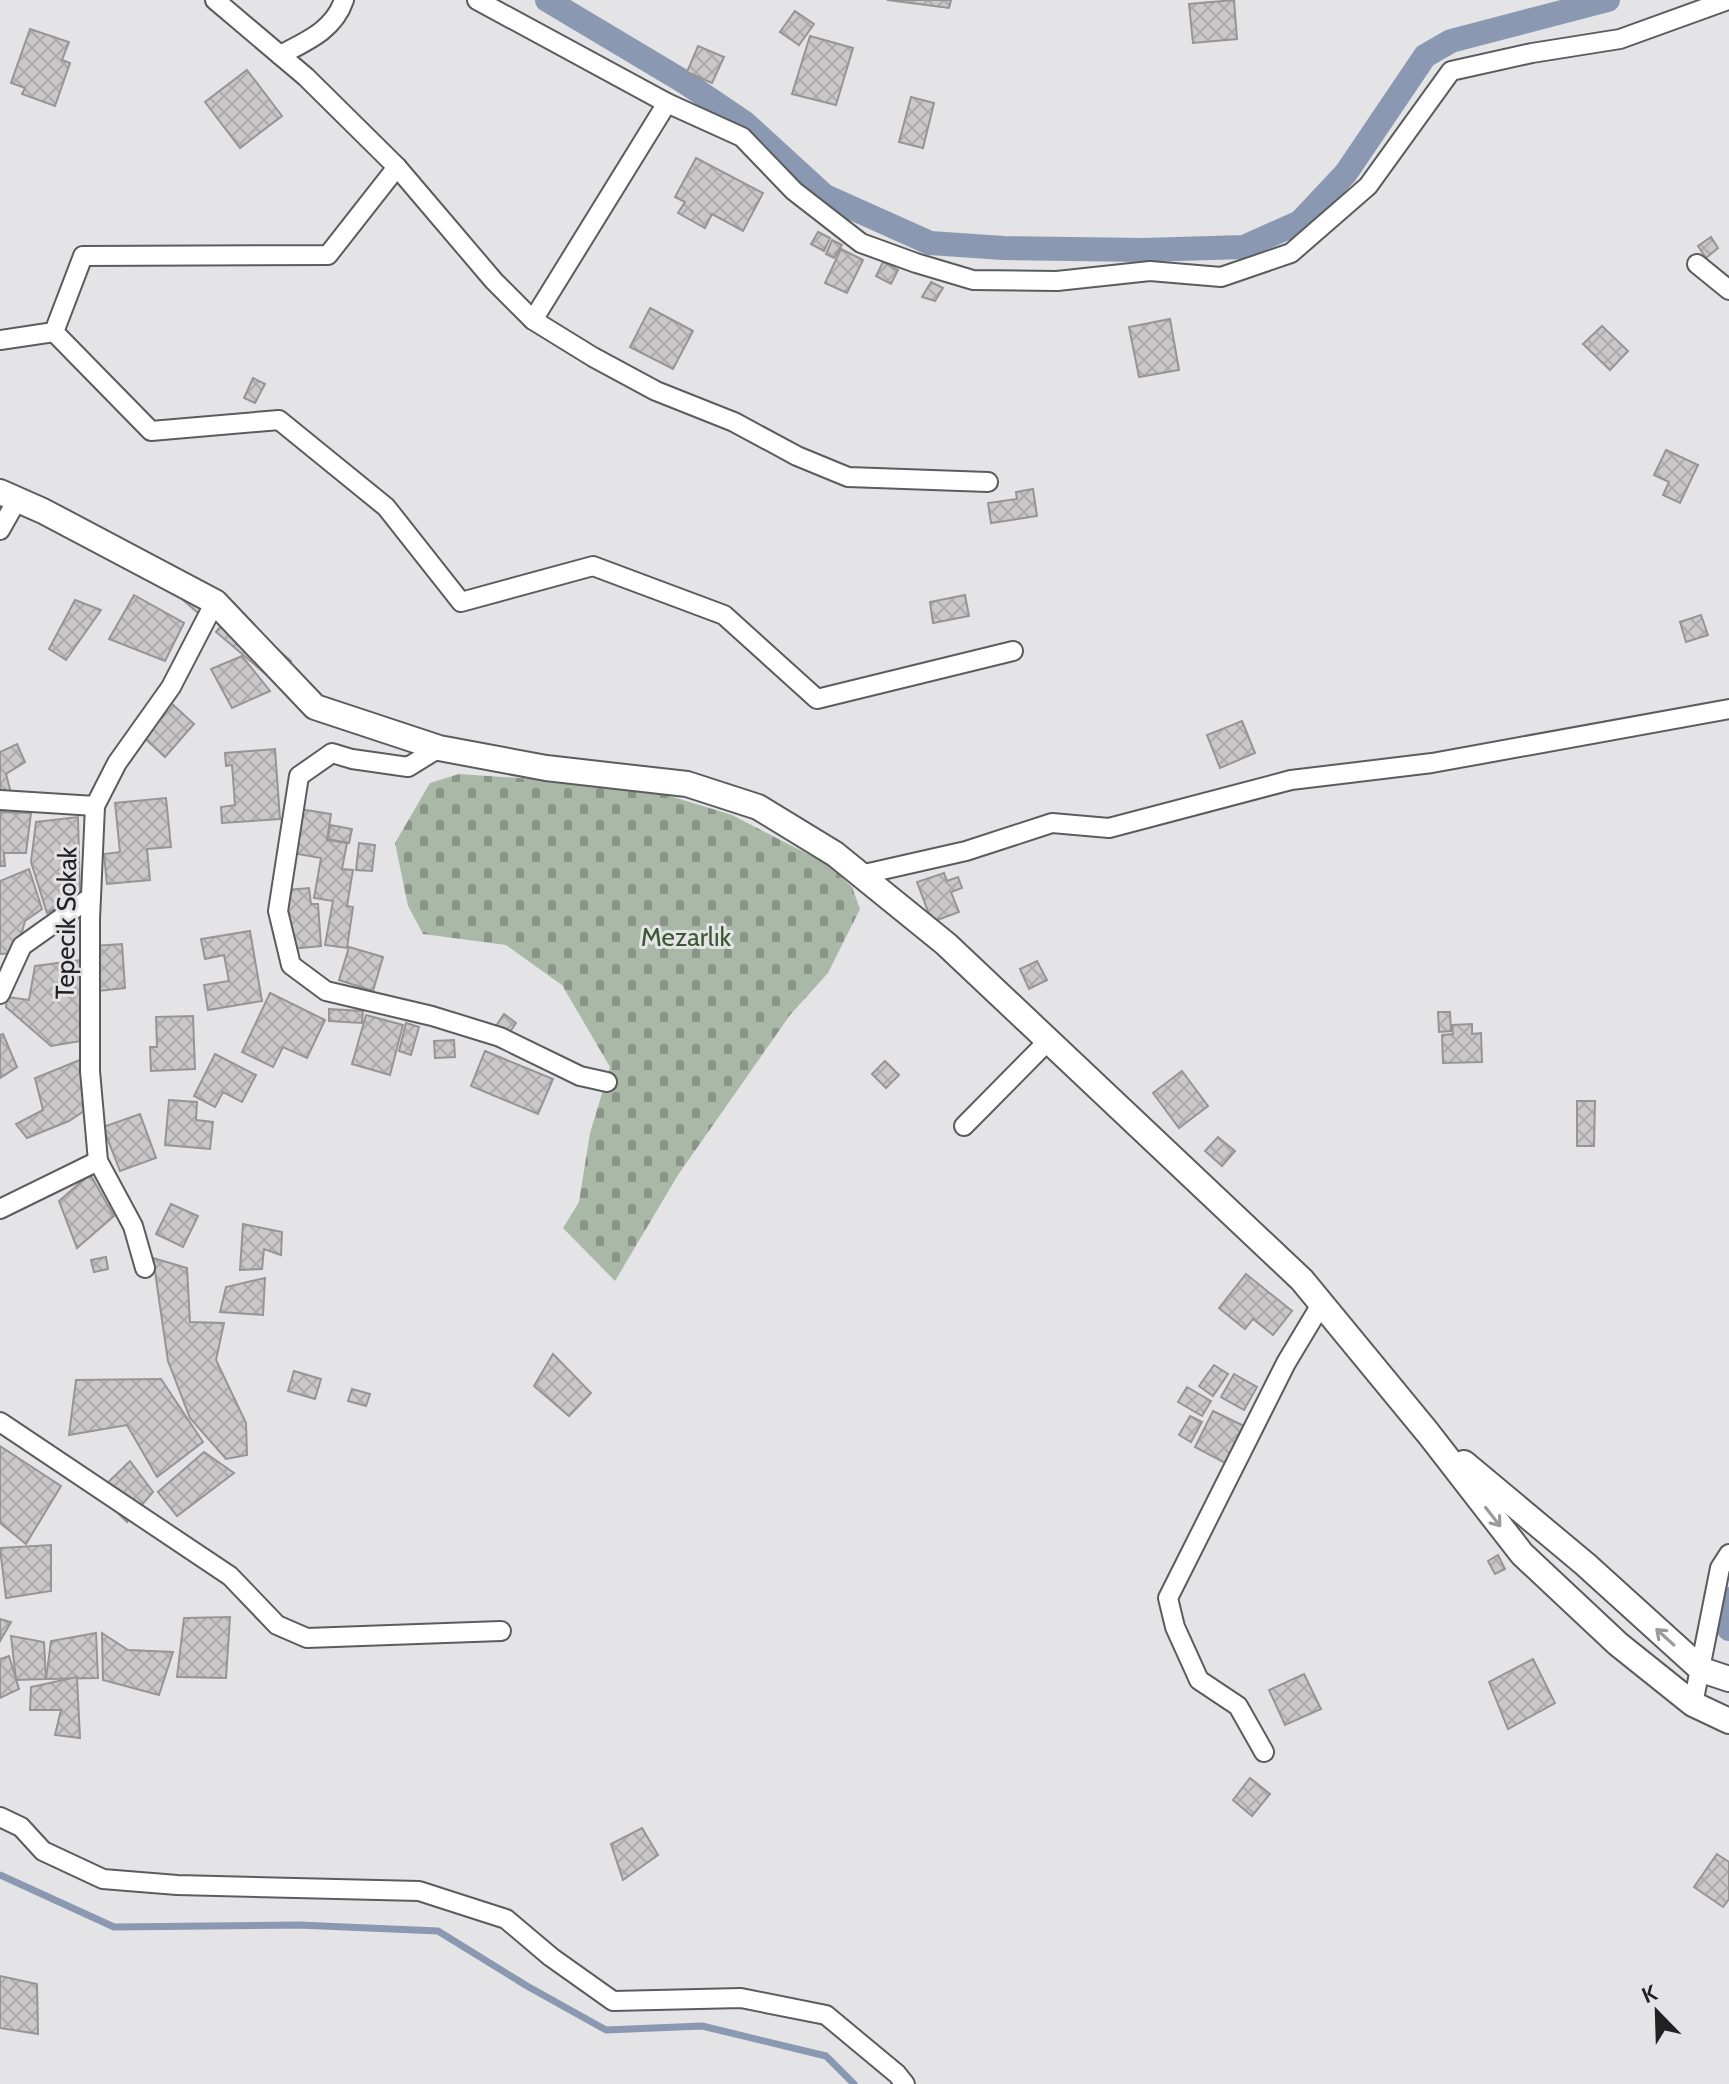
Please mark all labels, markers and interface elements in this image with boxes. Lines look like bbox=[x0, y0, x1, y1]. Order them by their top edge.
street label: Tepecik Sokak bbox=[49, 846, 83, 1000]
park label: Mezarlık bbox=[641, 921, 732, 953]
one-way arrow bbox=[1484, 1506, 1502, 1527]
one-way arrow bbox=[1656, 1628, 1676, 1646]
north arrow bbox=[1617, 1972, 1697, 2052]
text: K bbox=[1638, 1979, 1661, 2009]

